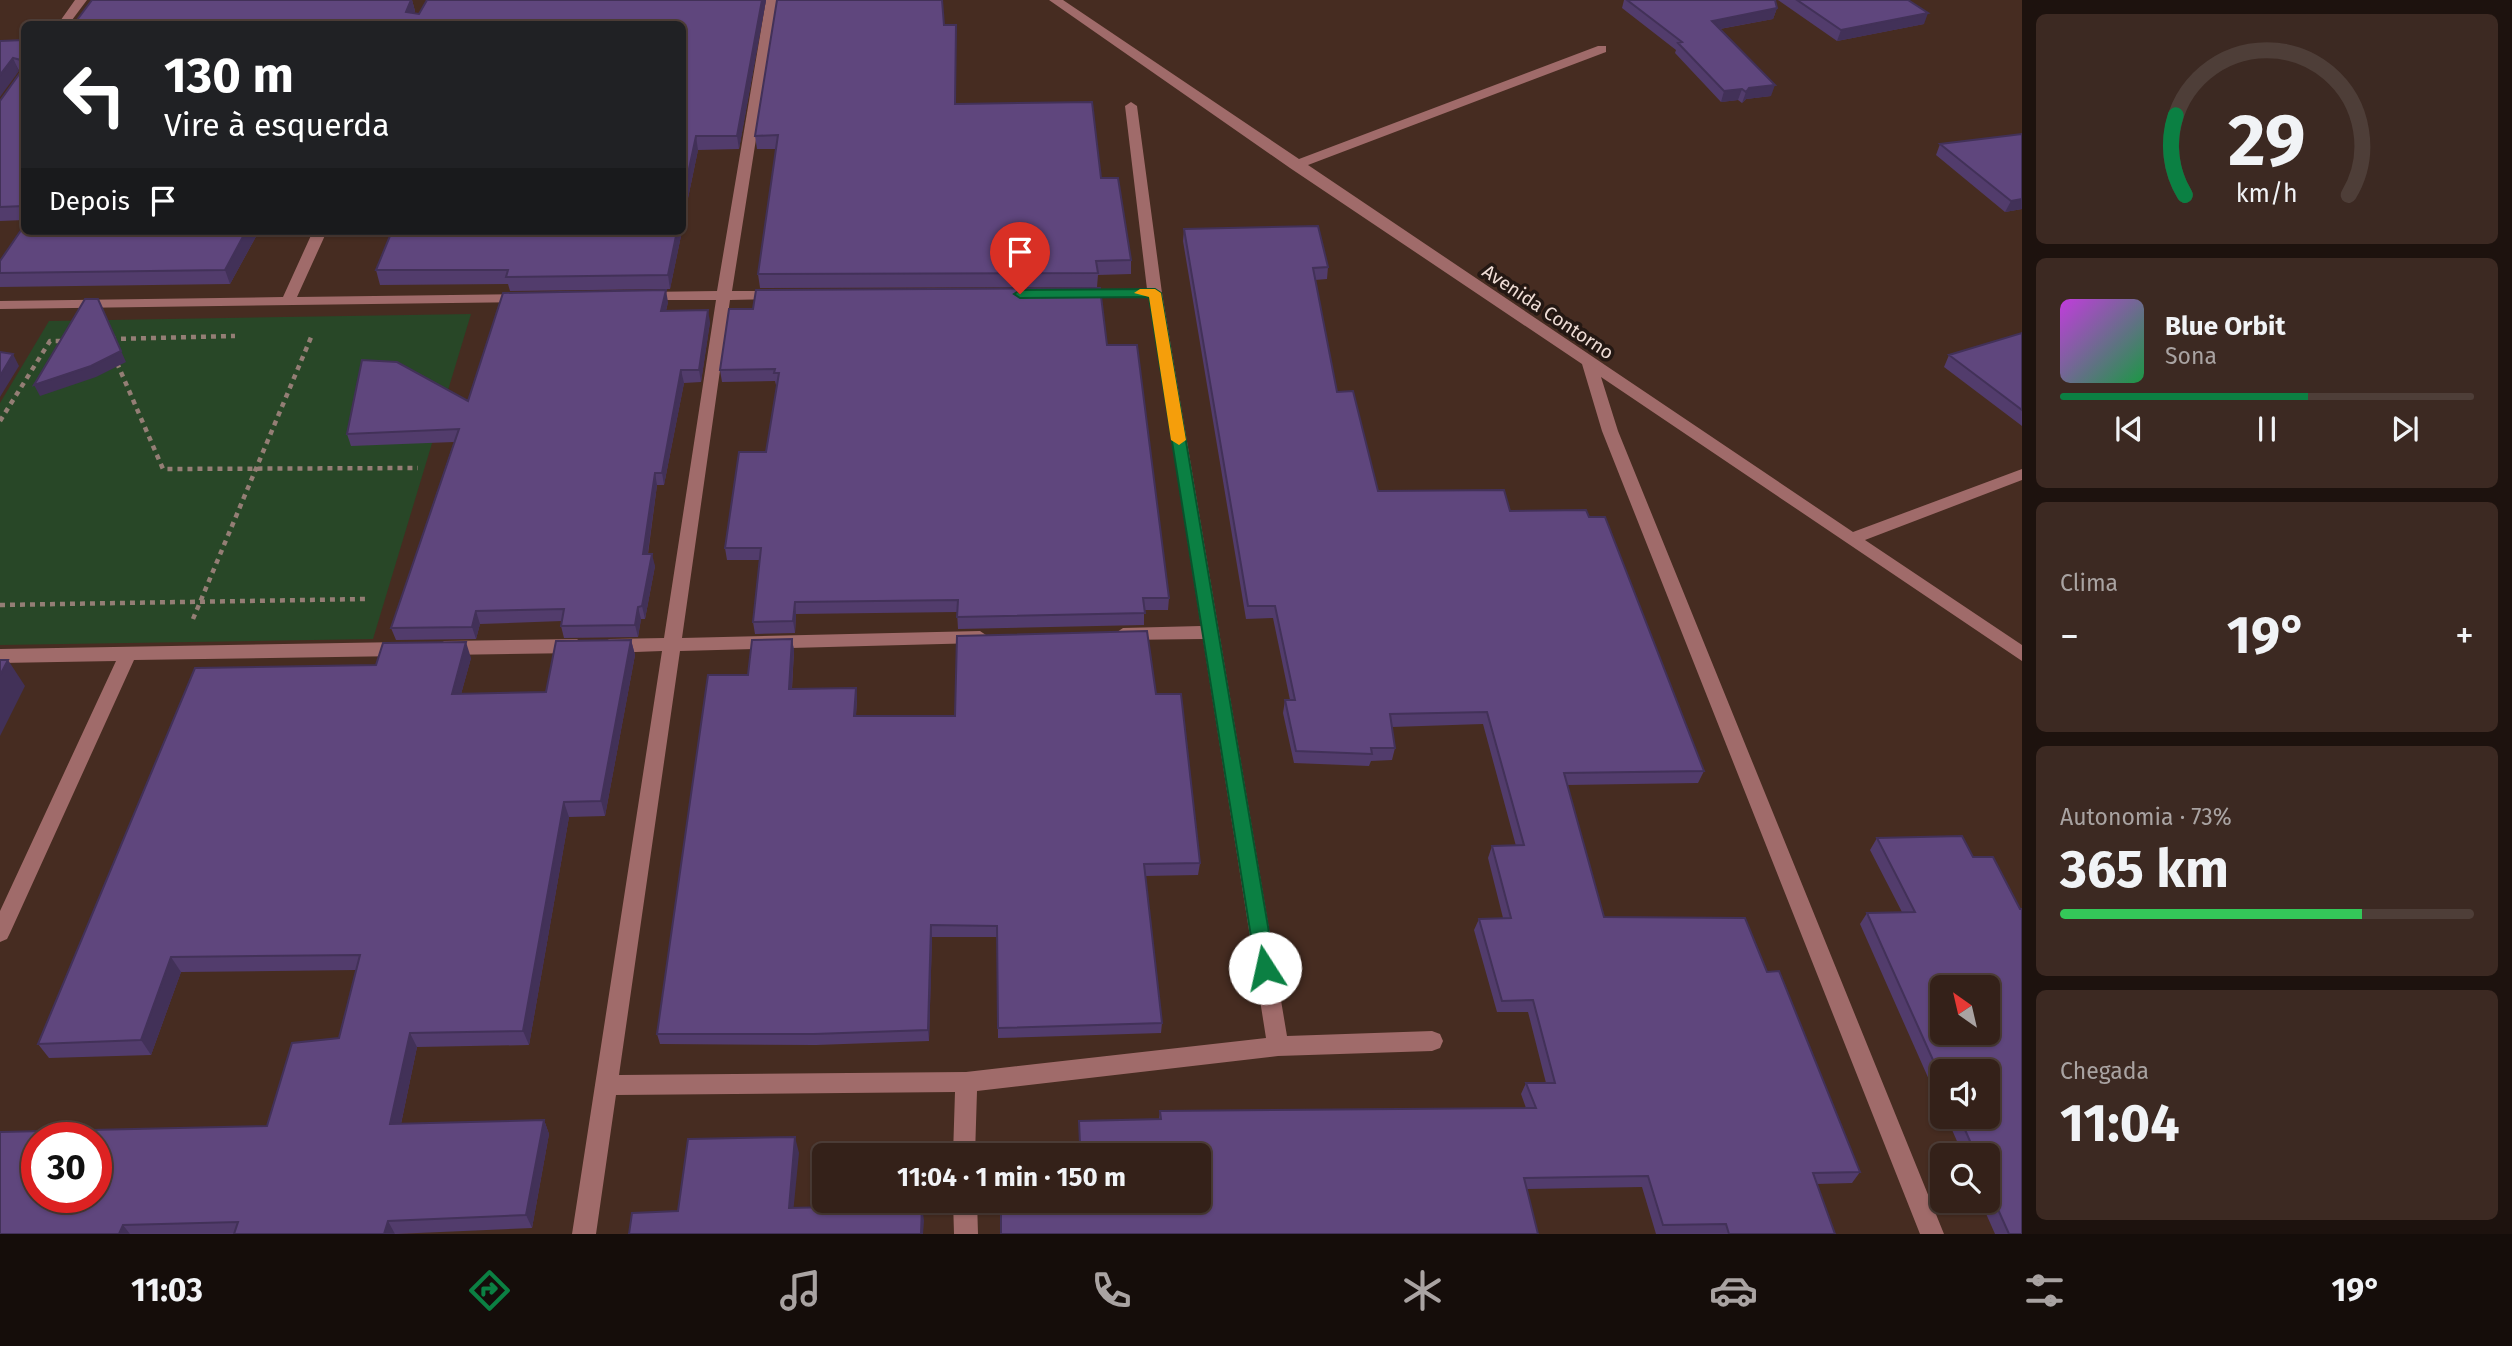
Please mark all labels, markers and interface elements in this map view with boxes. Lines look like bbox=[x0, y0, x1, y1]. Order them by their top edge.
text: 130 m bbox=[164, 46, 294, 105]
icon: left bbox=[49, 49, 140, 140]
text: 29 bbox=[2228, 97, 2306, 184]
text: Vire à esquerda bbox=[164, 106, 390, 144]
text: km/h bbox=[2236, 179, 2298, 209]
icon: arrive bbox=[144, 182, 182, 220]
text: Depois bbox=[49, 186, 130, 217]
pin bbox=[990, 222, 1050, 294]
icon: arrive bbox=[1001, 233, 1039, 271]
street label: Avenida Contorno bbox=[1478, 260, 1618, 364]
text: Blue Orbit bbox=[2165, 311, 2285, 342]
text: Sona bbox=[2165, 342, 2217, 370]
icon: previous bbox=[2110, 410, 2148, 448]
icon: pause bbox=[2248, 410, 2286, 448]
icon: next bbox=[2386, 410, 2424, 448]
text: Clima bbox=[2060, 569, 2118, 597]
text: 19° bbox=[2227, 604, 2307, 667]
text: − bbox=[2060, 613, 2079, 659]
text: + bbox=[2455, 613, 2474, 659]
text: Autonomia · 73% bbox=[2060, 803, 2232, 831]
text: 365 km bbox=[2060, 838, 2229, 901]
position arrow bbox=[1228, 931, 1302, 1005]
north arrow bbox=[1930, 975, 2000, 1045]
map controls bbox=[1930, 975, 2000, 1213]
text: Chegada bbox=[2060, 1057, 2149, 1085]
button: sound bbox=[1930, 1059, 2000, 1129]
text: 11:04 bbox=[2060, 1092, 2180, 1155]
speed limit sign: 30 bbox=[21, 1122, 112, 1213]
button: search bbox=[1930, 1143, 2000, 1213]
text: 11:04 · 1 min · 150 m bbox=[897, 1162, 1126, 1193]
icon: directions bbox=[465, 1266, 514, 1315]
icon: music bbox=[776, 1266, 825, 1315]
icon: phone bbox=[1087, 1266, 1136, 1315]
icon: climate bbox=[1398, 1266, 1447, 1315]
icon: car bbox=[1709, 1266, 1758, 1315]
icon: filters bbox=[2020, 1266, 2069, 1315]
text: 11:03 bbox=[131, 1271, 203, 1309]
text: 19° bbox=[2331, 1271, 2381, 1309]

